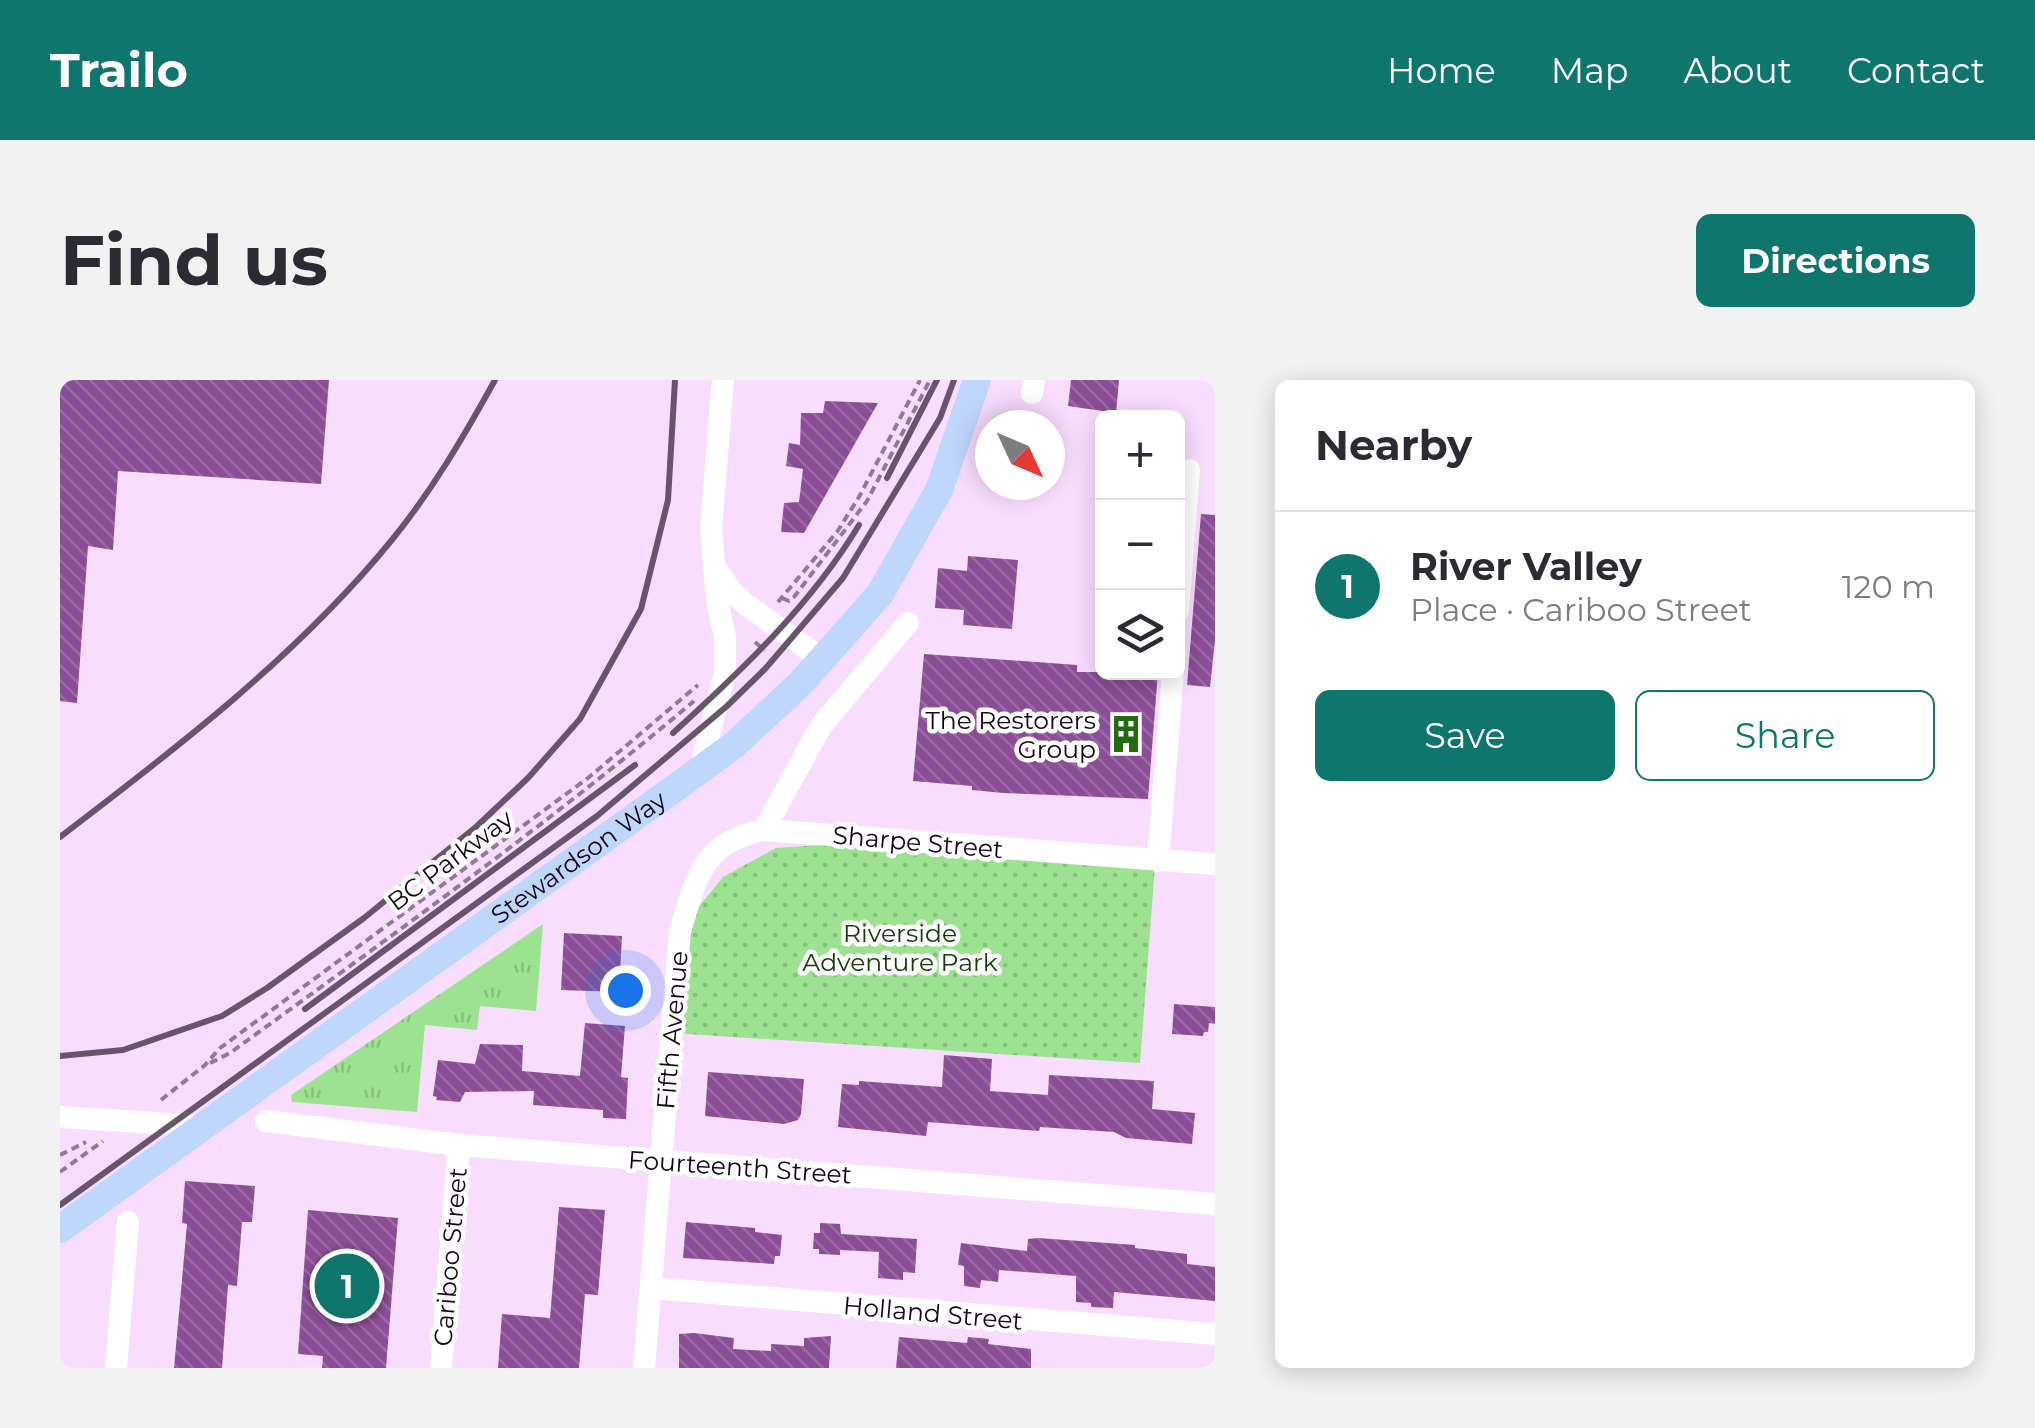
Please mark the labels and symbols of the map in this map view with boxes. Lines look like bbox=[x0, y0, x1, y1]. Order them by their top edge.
north arrow bbox=[975, 410, 1065, 500]
place label: The Restorers Group bbox=[925, 705, 1096, 764]
building icon: The Restorers Group bbox=[1105, 713, 1147, 755]
street label: Stewardson Way bbox=[485, 784, 672, 930]
street label: BC Parkway bbox=[382, 803, 519, 917]
street label: Sharpe Street bbox=[831, 820, 1005, 864]
park label: Riverside Adventure Park bbox=[802, 918, 998, 977]
street label: Fifth Avenue bbox=[650, 950, 694, 1110]
your location bbox=[600, 965, 651, 1016]
street label: Fourteenth Street bbox=[627, 1144, 853, 1190]
street label: Cariboo Street bbox=[427, 1166, 473, 1348]
pin: 1 bbox=[314, 1248, 380, 1324]
street label: Holland Street bbox=[842, 1290, 1024, 1336]

